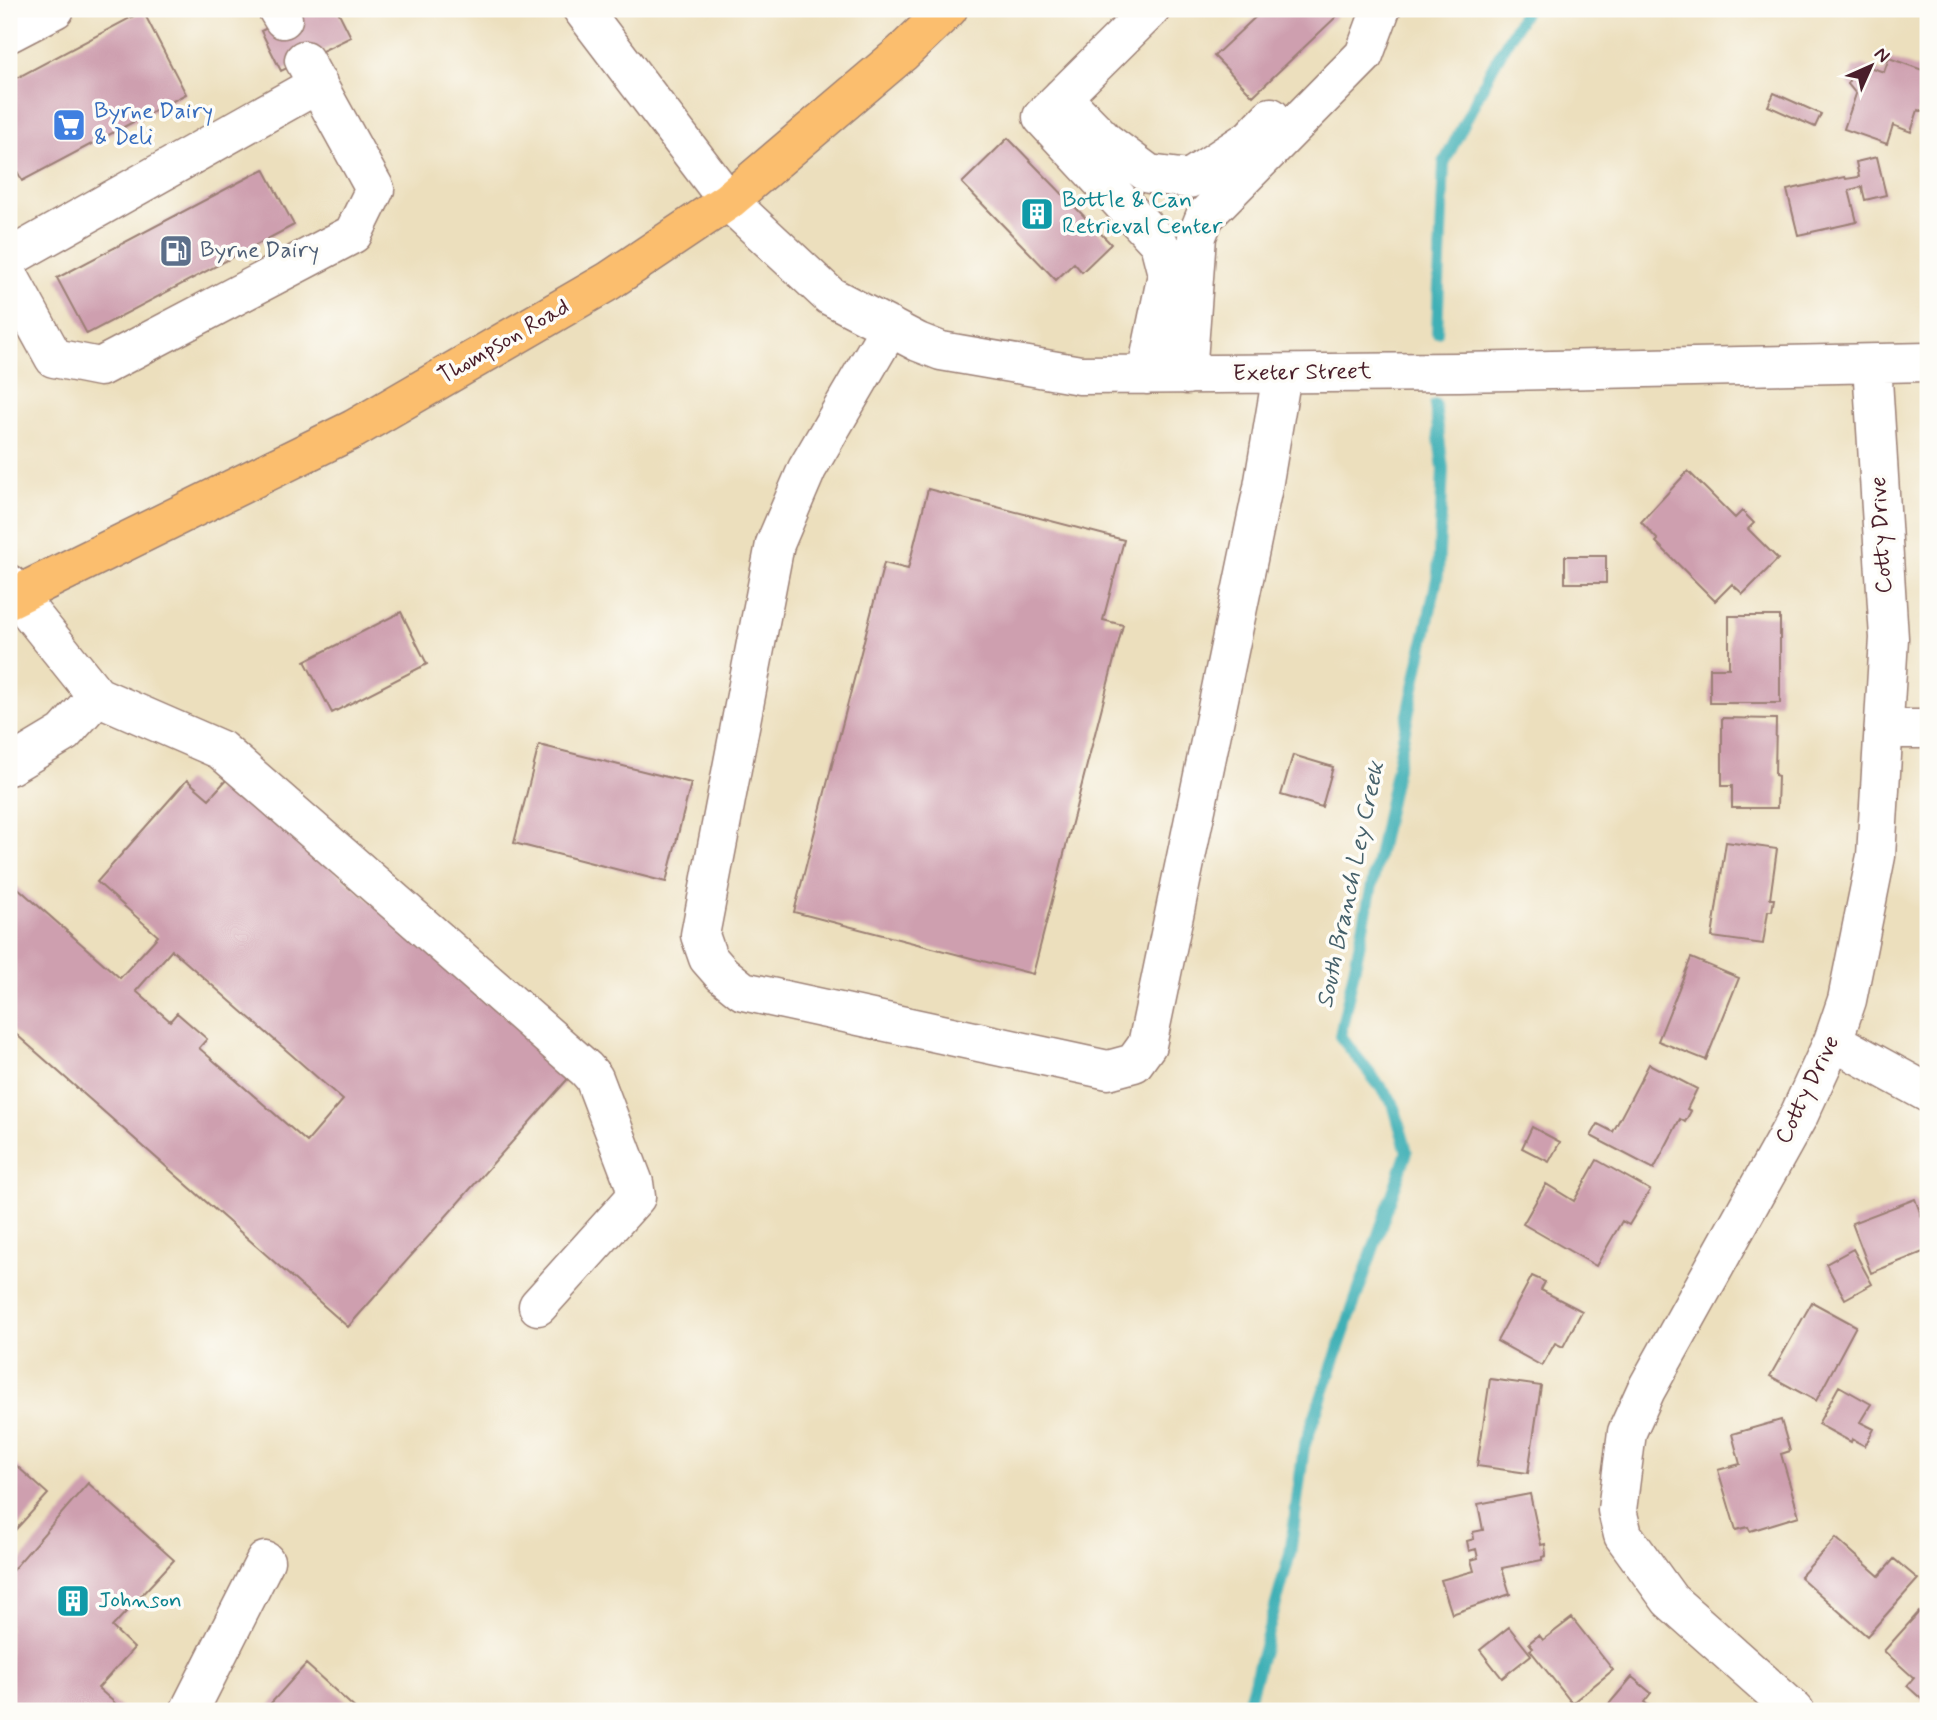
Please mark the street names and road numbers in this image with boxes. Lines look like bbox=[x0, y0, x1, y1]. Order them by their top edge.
street label: Thompson Road bbox=[433, 292, 575, 392]
street label: Exeter Street bbox=[1232, 357, 1372, 389]
street label: Cotty Drive bbox=[1864, 476, 1900, 594]
street label: Cotty Drive bbox=[1769, 1031, 1847, 1149]

